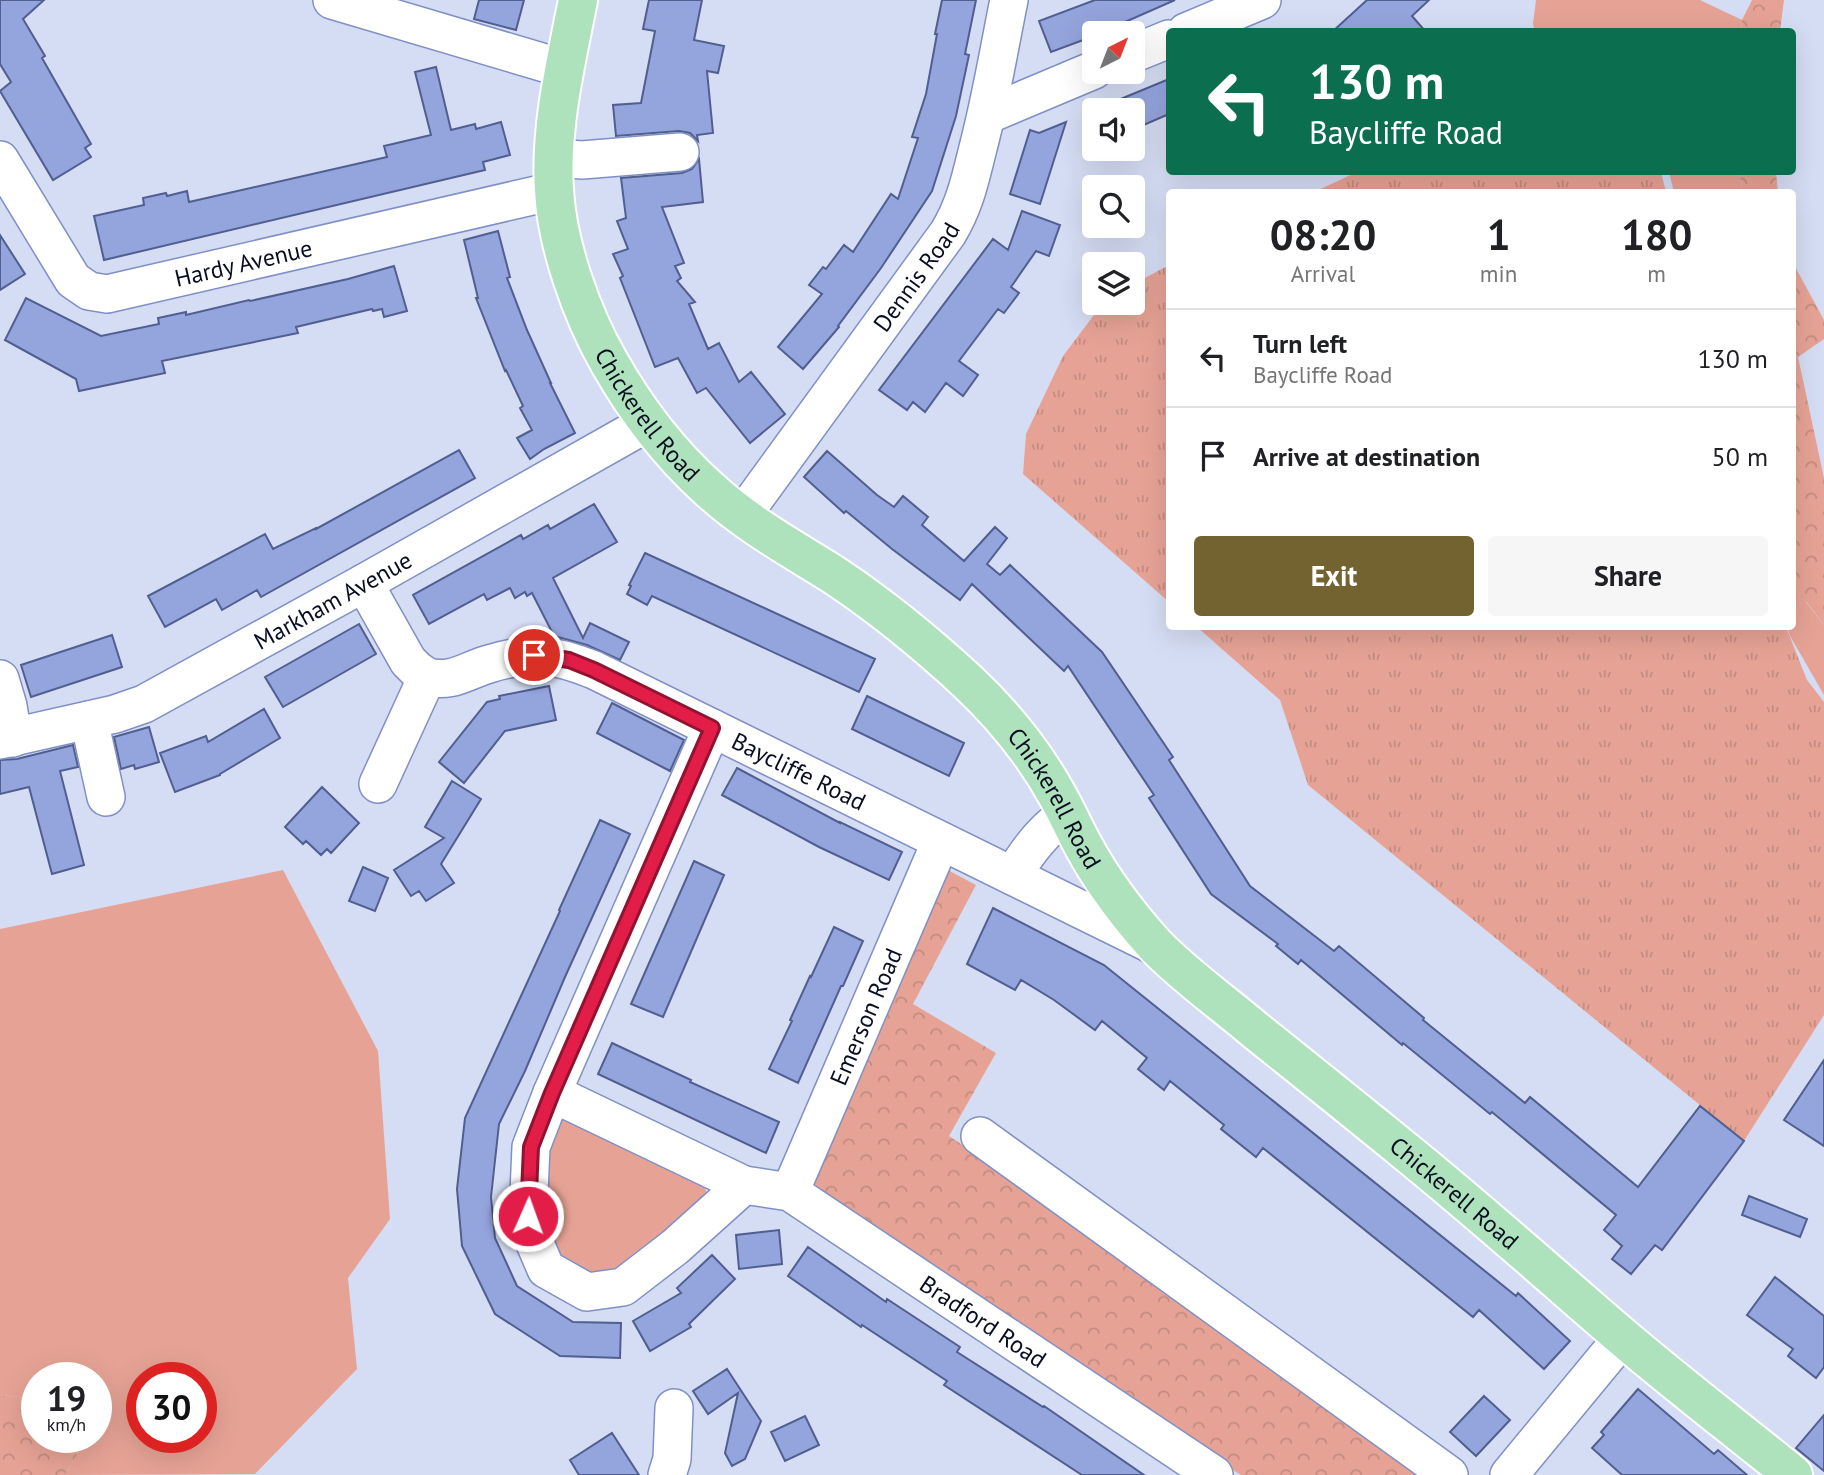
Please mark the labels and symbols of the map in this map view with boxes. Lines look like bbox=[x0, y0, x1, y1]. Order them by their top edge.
north arrow bbox=[1082, 21, 1144, 84]
street label: Dennis Road bbox=[866, 217, 966, 338]
street label: Hardy Avenue bbox=[172, 232, 315, 293]
street label: Chickerell Road bbox=[588, 342, 707, 488]
street label: Markham Avenue bbox=[248, 544, 417, 656]
pin bbox=[504, 625, 564, 685]
street label: Chickerell Road bbox=[1001, 721, 1109, 875]
street label: Baycliffe Road bbox=[727, 725, 871, 817]
street label: Emerson Road bbox=[822, 943, 909, 1090]
street label: Chickerell Road bbox=[1384, 1130, 1526, 1256]
position arrow bbox=[491, 1179, 565, 1253]
street label: Bradford Road bbox=[914, 1268, 1053, 1374]
speed limit sign: 30 bbox=[126, 1362, 217, 1453]

